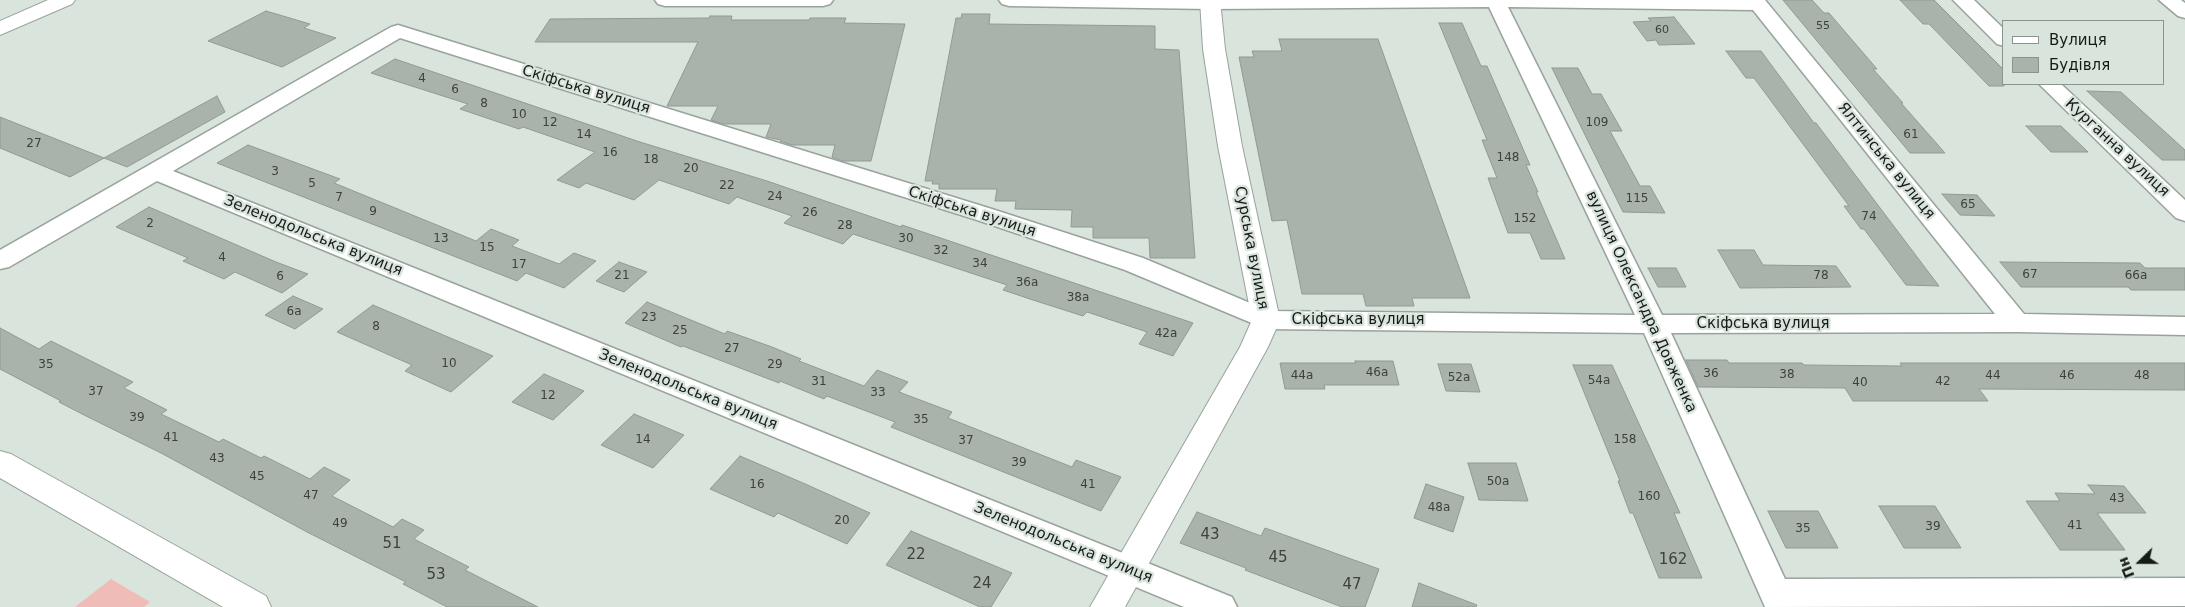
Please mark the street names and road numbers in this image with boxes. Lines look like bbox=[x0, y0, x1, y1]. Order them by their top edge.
street label: Скіфська вулиця bbox=[520, 62, 652, 118]
street label: Курганна вулиця bbox=[2061, 95, 2173, 201]
street label: Ялтинська вулиця bbox=[1833, 99, 1939, 223]
street label: Скіфська вулиця bbox=[906, 183, 1038, 241]
street label: Сурська вулиця bbox=[1230, 185, 1272, 311]
street label: вулиця Олександра Довженка bbox=[1582, 188, 1700, 416]
street label: Зеленодольська вулиця bbox=[221, 192, 405, 280]
street label: Скіфська вулиця bbox=[1292, 311, 1424, 329]
street label: Скіфська вулиця bbox=[1697, 315, 1829, 333]
street label: Зеленодольська вулиця bbox=[596, 346, 780, 434]
street label: Зеленодольська вулиця bbox=[971, 499, 1155, 587]

